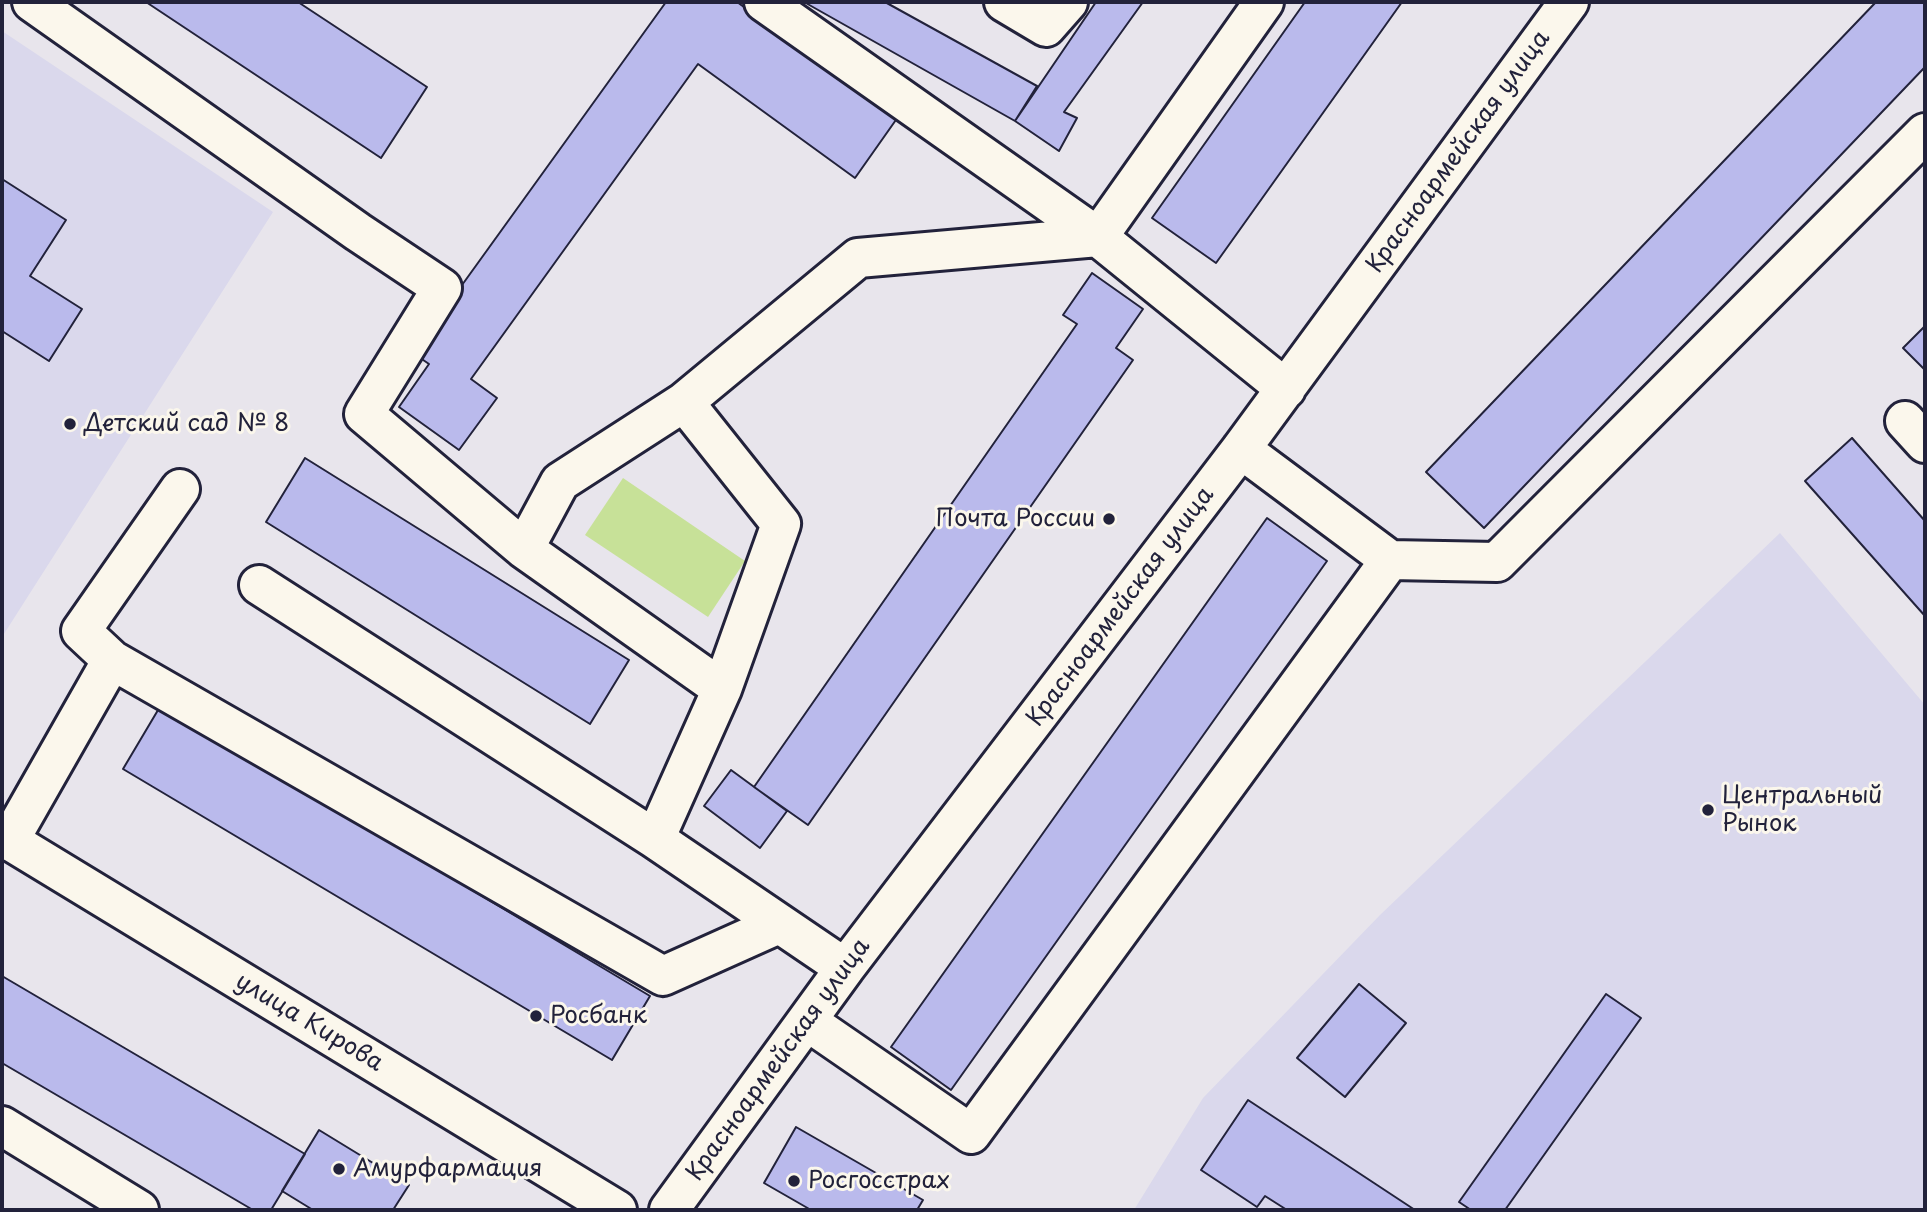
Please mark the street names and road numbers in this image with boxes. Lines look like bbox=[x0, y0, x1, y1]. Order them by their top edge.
street label: Красноармейская улица bbox=[1361, 25, 1557, 279]
street label: Красноармейская улица bbox=[1021, 482, 1221, 732]
street label: Красноармейская улица bbox=[681, 933, 877, 1187]
street label: улица Кирова bbox=[230, 968, 388, 1078]

